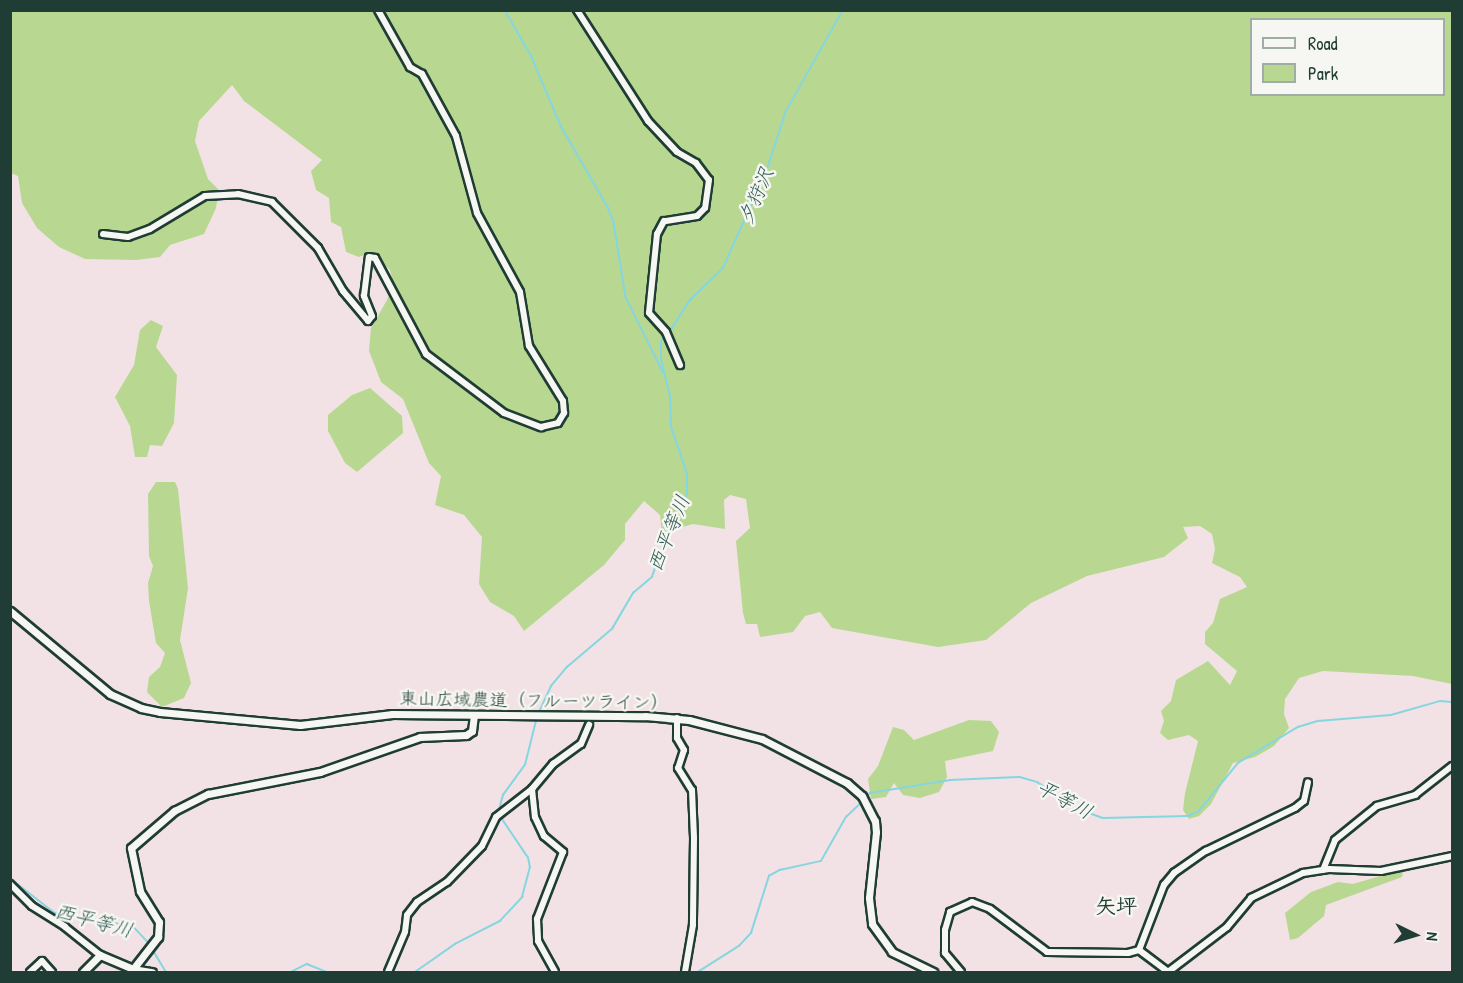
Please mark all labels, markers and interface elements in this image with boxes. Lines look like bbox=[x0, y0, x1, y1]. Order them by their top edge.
legend bbox=[1250, 18, 1445, 96]
text: Road bbox=[1308, 31, 1338, 56]
text: Park bbox=[1308, 61, 1338, 86]
water label: 夕狩沢 bbox=[732, 164, 778, 228]
water label: 西平等川 bbox=[642, 491, 694, 575]
street label: 東山広域農道（フルーツライン） bbox=[398, 688, 670, 714]
water label: 平等川 bbox=[1033, 774, 1097, 824]
district label: 矢坪 bbox=[1095, 893, 1137, 919]
water label: 西平等川 bbox=[52, 898, 136, 942]
north arrow bbox=[1385, 905, 1445, 965]
text: N bbox=[1422, 931, 1444, 942]

